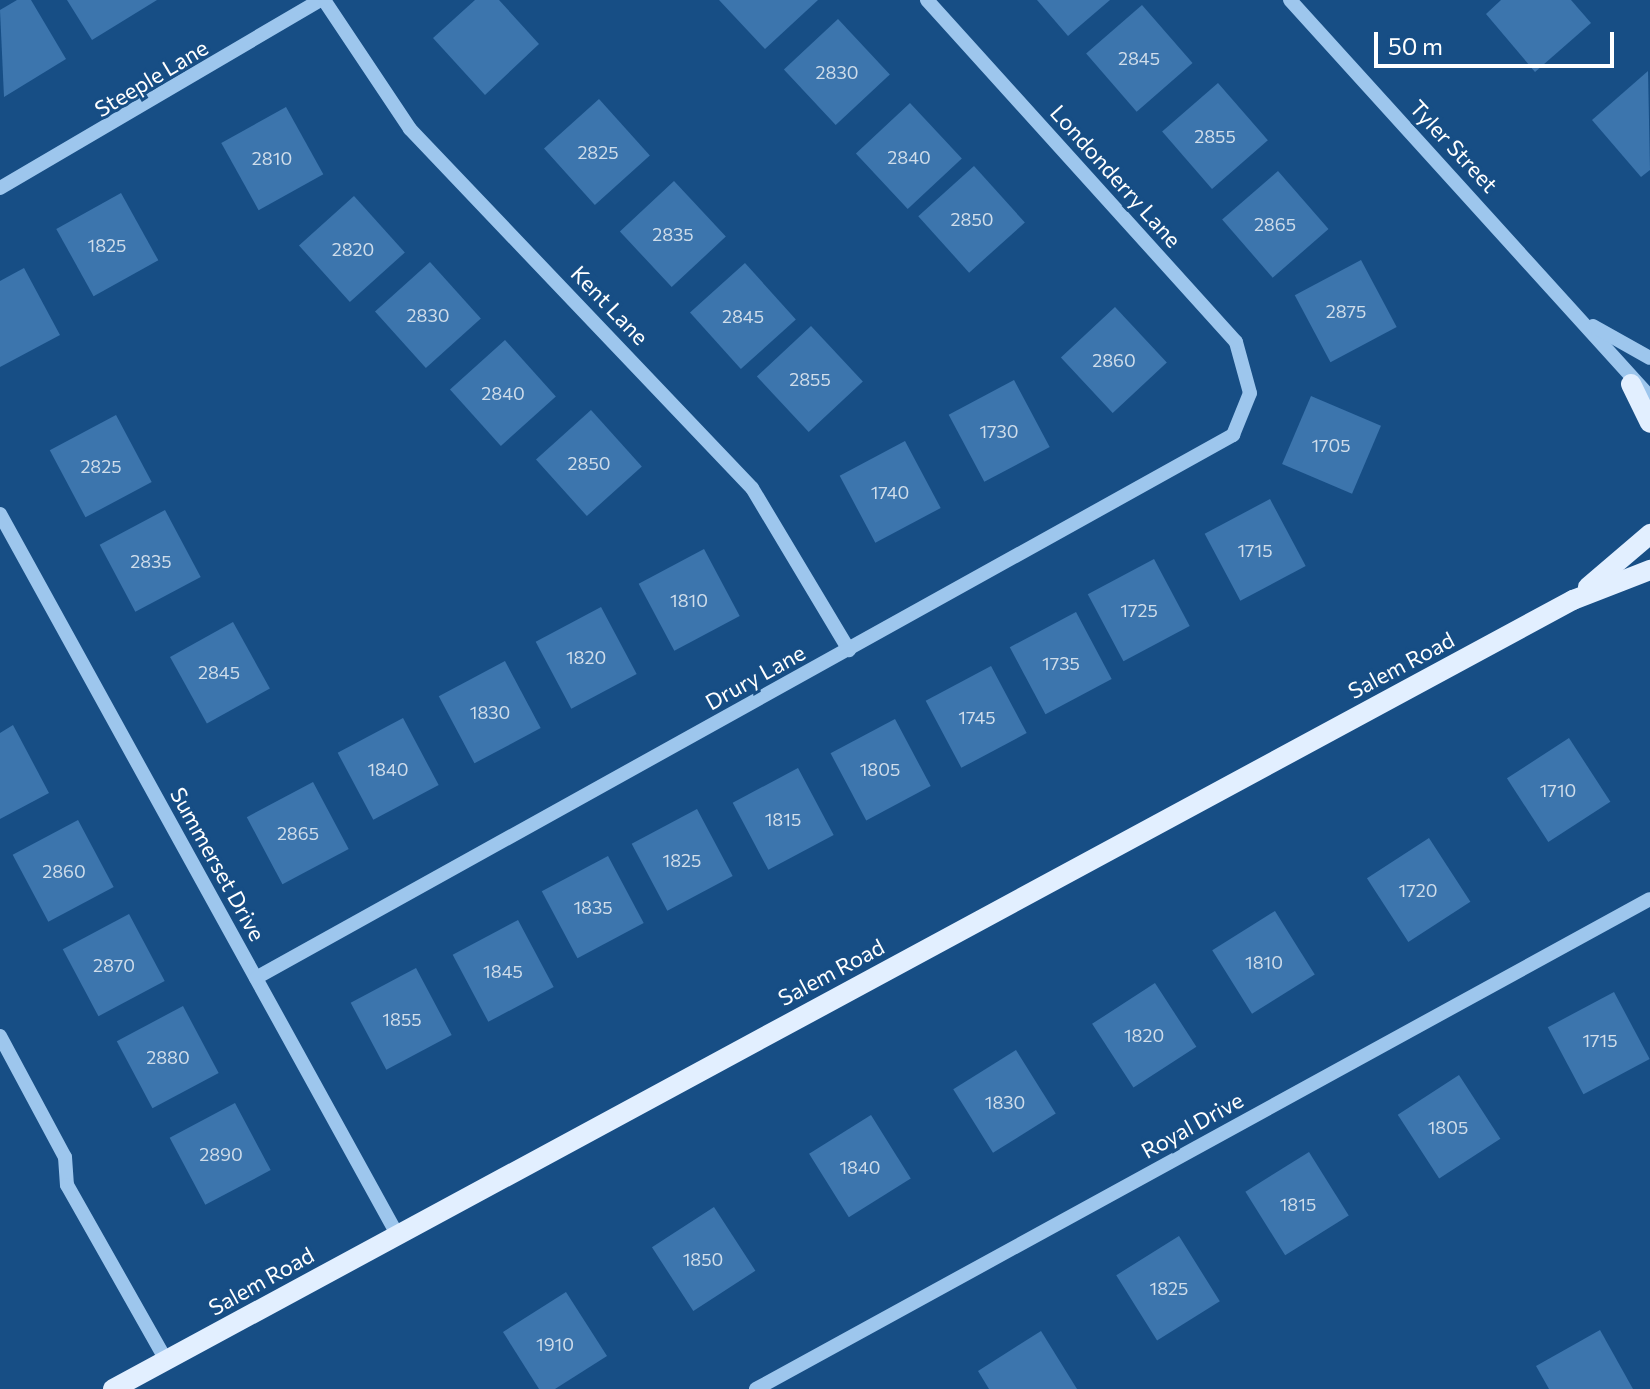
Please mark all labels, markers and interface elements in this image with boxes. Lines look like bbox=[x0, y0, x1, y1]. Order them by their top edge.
scale bar bbox=[1378, 16, 1618, 66]
text: 50 m bbox=[1388, 31, 1443, 60]
street label: Steeple Lane bbox=[90, 34, 212, 122]
house number: 2845 bbox=[1118, 47, 1160, 69]
house number: 2830 bbox=[816, 61, 858, 83]
street label: Tyler Street bbox=[1405, 94, 1503, 198]
street label: Londonderry Lane bbox=[1045, 99, 1187, 253]
house number: 2855 bbox=[1194, 125, 1236, 147]
house number: 2825 bbox=[577, 141, 619, 163]
house number: 2840 bbox=[887, 146, 931, 168]
house number: 2810 bbox=[252, 147, 292, 169]
house number: 2850 bbox=[951, 208, 993, 230]
house number: 2865 bbox=[1254, 213, 1296, 235]
house number: 2835 bbox=[652, 223, 694, 245]
house number: 1825 bbox=[88, 234, 126, 256]
house number: 2820 bbox=[332, 238, 374, 260]
street label: Kent Lane bbox=[566, 260, 654, 350]
house number: 2875 bbox=[1326, 300, 1366, 322]
house number: 2830 bbox=[407, 304, 449, 326]
house number: 2845 bbox=[722, 305, 764, 327]
house number: 2860 bbox=[1092, 349, 1136, 371]
house number: 2855 bbox=[789, 368, 831, 390]
house number: 2840 bbox=[481, 382, 525, 404]
house number: 1730 bbox=[979, 420, 1019, 442]
house number: 1705 bbox=[1311, 434, 1351, 456]
house number: 2850 bbox=[568, 452, 610, 474]
house number: 2825 bbox=[80, 455, 122, 477]
house number: 1740 bbox=[871, 481, 909, 503]
house number: 1715 bbox=[1237, 539, 1273, 561]
house number: 2835 bbox=[130, 550, 172, 572]
house number: 1810 bbox=[670, 589, 708, 611]
house number: 1725 bbox=[1120, 599, 1158, 621]
street label: Salem Road bbox=[1343, 626, 1459, 704]
street label: Drury Lane bbox=[701, 639, 809, 715]
house number: 1820 bbox=[566, 646, 606, 668]
house number: 1735 bbox=[1042, 652, 1080, 674]
house number: 2845 bbox=[198, 661, 240, 683]
house number: 1830 bbox=[470, 701, 510, 723]
house number: 1745 bbox=[958, 706, 996, 728]
house number: 1840 bbox=[367, 758, 409, 780]
house number: 1805 bbox=[860, 758, 900, 780]
house number: 1710 bbox=[1540, 779, 1576, 801]
street label: Summerset Drive bbox=[165, 783, 271, 945]
house number: 1815 bbox=[765, 808, 801, 830]
house number: 2865 bbox=[277, 822, 319, 844]
house number: 1825 bbox=[663, 849, 701, 871]
house number: 2860 bbox=[42, 860, 86, 882]
house number: 1720 bbox=[1399, 879, 1437, 901]
house number: 1835 bbox=[573, 896, 613, 918]
street label: Salem Road bbox=[773, 933, 889, 1011]
house number: 1810 bbox=[1245, 951, 1283, 973]
house number: 2870 bbox=[93, 954, 135, 976]
house number: 1845 bbox=[483, 960, 523, 982]
house number: 1855 bbox=[382, 1008, 422, 1030]
house number: 1820 bbox=[1124, 1024, 1164, 1046]
house number: 1715 bbox=[1582, 1029, 1618, 1051]
house number: 2880 bbox=[146, 1046, 190, 1068]
street label: Royal Drive bbox=[1136, 1086, 1248, 1164]
house number: 1830 bbox=[985, 1091, 1025, 1113]
house number: 1805 bbox=[1428, 1116, 1468, 1138]
house number: 2890 bbox=[199, 1143, 243, 1165]
house number: 1840 bbox=[839, 1156, 881, 1178]
house number: 1815 bbox=[1280, 1193, 1316, 1215]
street label: Salem Road bbox=[204, 1241, 318, 1321]
house number: 1850 bbox=[683, 1248, 723, 1270]
house number: 1825 bbox=[1150, 1277, 1188, 1299]
house number: 1910 bbox=[536, 1333, 574, 1355]

